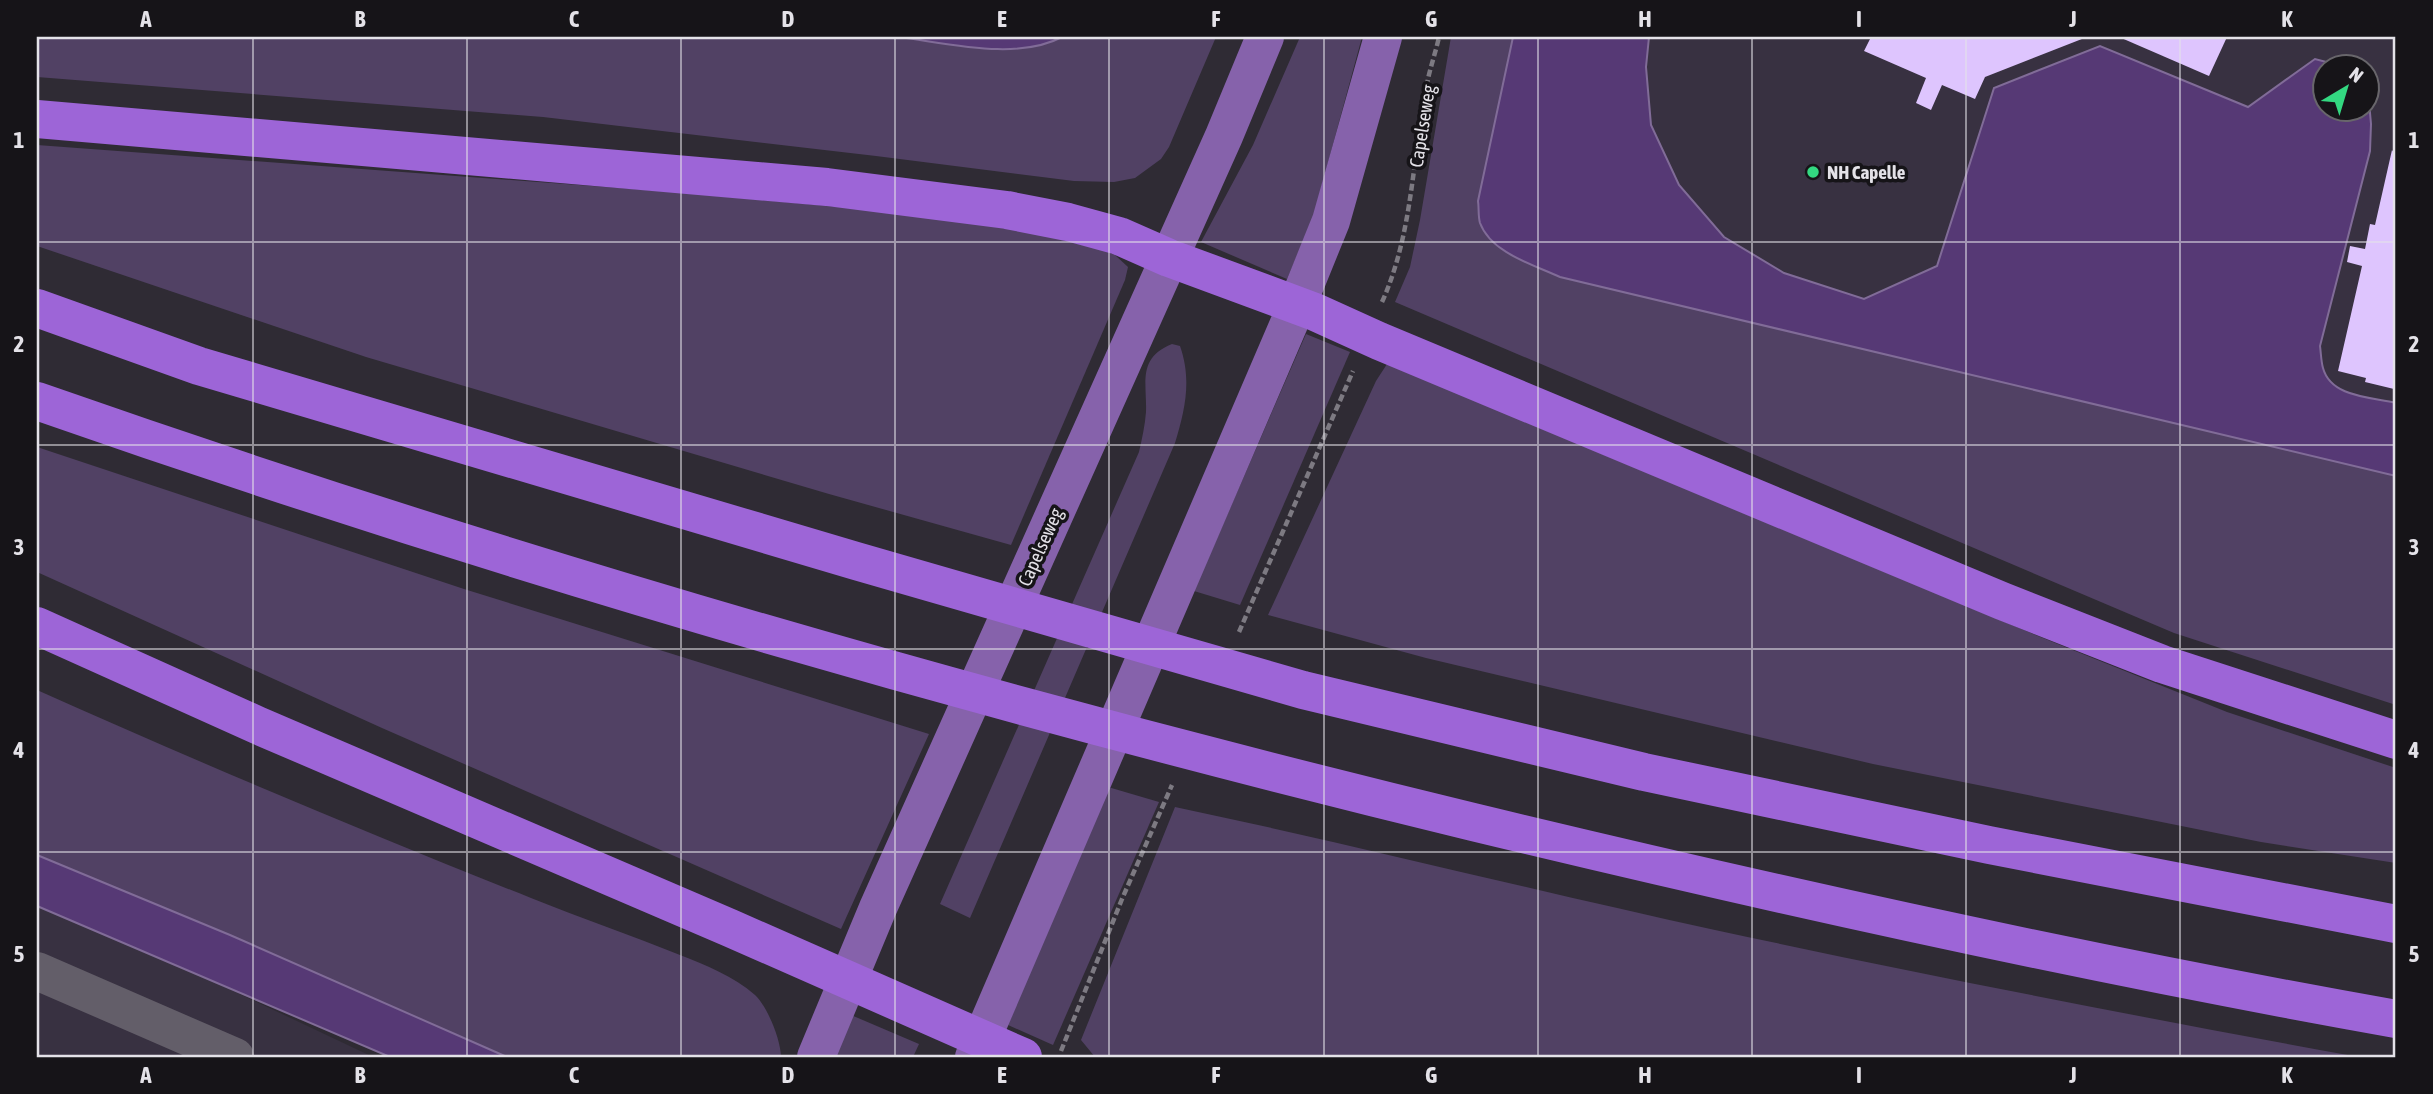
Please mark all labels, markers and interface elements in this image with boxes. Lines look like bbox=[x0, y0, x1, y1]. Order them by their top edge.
text: A bbox=[139, 6, 152, 32]
text: B bbox=[355, 6, 366, 32]
text: C bbox=[569, 6, 580, 32]
text: D bbox=[782, 6, 795, 32]
text: E bbox=[997, 6, 1007, 32]
text: F bbox=[1211, 6, 1221, 32]
text: G bbox=[1425, 6, 1437, 32]
text: H bbox=[1638, 6, 1652, 32]
text: I bbox=[1856, 6, 1862, 32]
text: J bbox=[2068, 6, 2077, 32]
text: K bbox=[2281, 6, 2293, 32]
north arrow bbox=[2310, 52, 2380, 122]
text: N bbox=[2345, 62, 2368, 87]
street label: Capelseweg bbox=[1405, 82, 1439, 169]
text: 1 bbox=[14, 127, 25, 153]
text: 1 bbox=[2409, 127, 2420, 153]
place label: NH Capelle bbox=[1827, 161, 1906, 183]
marker: NH Capelle bbox=[1805, 164, 1821, 180]
text: 2 bbox=[14, 331, 24, 357]
text: 2 bbox=[2409, 331, 2419, 357]
street label: Capelseweg bbox=[1013, 504, 1067, 589]
text: 3 bbox=[14, 534, 24, 560]
text: 3 bbox=[2409, 534, 2419, 560]
text: 4 bbox=[13, 737, 25, 763]
text: 4 bbox=[2408, 737, 2420, 763]
text: 5 bbox=[14, 941, 25, 967]
text: 5 bbox=[2409, 941, 2420, 967]
text: A bbox=[139, 1062, 152, 1088]
text: B bbox=[355, 1062, 366, 1088]
text: C bbox=[569, 1062, 580, 1088]
text: D bbox=[782, 1062, 795, 1088]
text: E bbox=[997, 1062, 1007, 1088]
text: F bbox=[1211, 1062, 1221, 1088]
text: G bbox=[1425, 1062, 1437, 1088]
text: H bbox=[1638, 1062, 1652, 1088]
text: I bbox=[1856, 1062, 1862, 1088]
text: J bbox=[2068, 1062, 2077, 1088]
text: K bbox=[2281, 1062, 2293, 1088]

